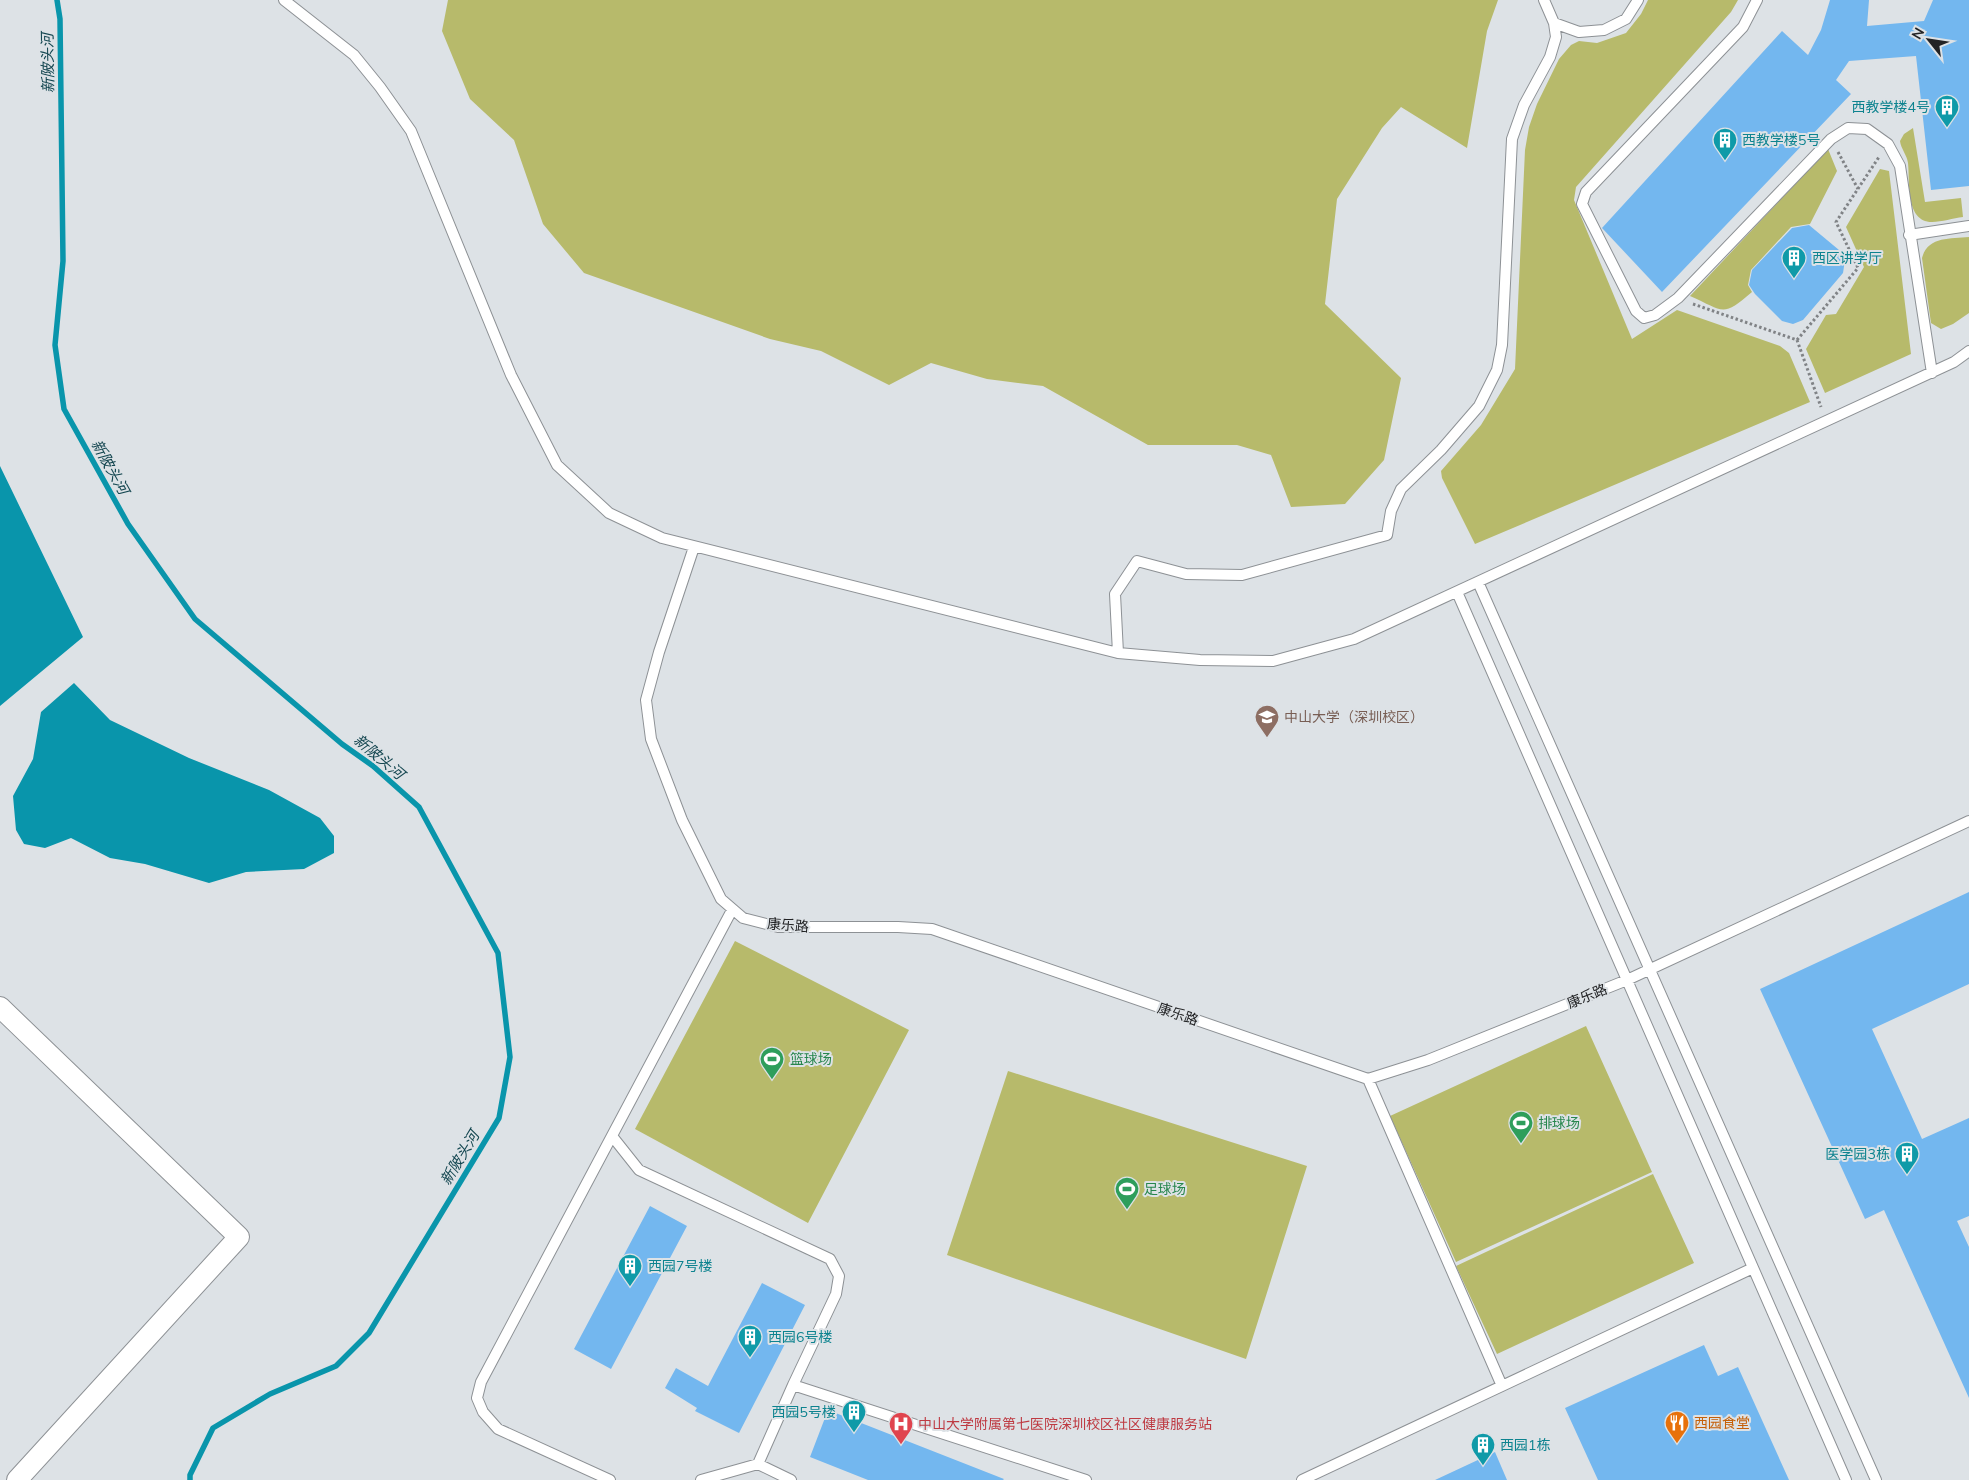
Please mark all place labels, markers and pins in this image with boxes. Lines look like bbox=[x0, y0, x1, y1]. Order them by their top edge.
building icon: 西教学楼4号 bbox=[1934, 94, 1960, 128]
place label: 西教学楼4号 bbox=[1852, 98, 1930, 116]
building icon: 西教学楼5号 bbox=[1712, 127, 1738, 161]
place label: 西教学楼5号 bbox=[1742, 131, 1820, 149]
building icon: 西区讲学厅 bbox=[1781, 245, 1807, 279]
place label: 西区讲学厅 bbox=[1812, 249, 1882, 267]
school or university icon: 中山大学（深圳校区） bbox=[1254, 704, 1280, 738]
place label: 中山大学（深圳校区） bbox=[1284, 708, 1424, 726]
sports icon: 篮球场 bbox=[759, 1046, 785, 1080]
place label: 篮球场 bbox=[790, 1050, 832, 1068]
sports icon: 排球场 bbox=[1508, 1110, 1534, 1144]
place label: 排球场 bbox=[1538, 1114, 1580, 1132]
building icon: 医学园3栋 bbox=[1894, 1141, 1920, 1175]
place label: 医学园3栋 bbox=[1826, 1145, 1890, 1163]
sports icon: 足球场 bbox=[1114, 1176, 1140, 1210]
place label: 足球场 bbox=[1144, 1180, 1186, 1198]
building icon: 西园7号楼 bbox=[617, 1253, 643, 1287]
place label: 西园7号楼 bbox=[648, 1257, 712, 1275]
building icon: 西园6号楼 bbox=[737, 1324, 763, 1358]
place label: 西园6号楼 bbox=[768, 1328, 832, 1346]
building icon: 西园5号楼 bbox=[841, 1399, 867, 1433]
place label: 西园5号楼 bbox=[772, 1403, 836, 1421]
restaurant icon: 西园食堂 bbox=[1664, 1410, 1690, 1444]
hospital icon: 中山大学附属第七医院深圳校区社区健康服务站 bbox=[888, 1411, 914, 1445]
place label: 西园食堂 bbox=[1694, 1414, 1750, 1432]
place label: 中山大学附属第七医院深圳校区社区健康服务站 bbox=[918, 1415, 1212, 1433]
building icon: 西园1栋 bbox=[1470, 1432, 1496, 1466]
place label: 西园1栋 bbox=[1500, 1436, 1550, 1454]

